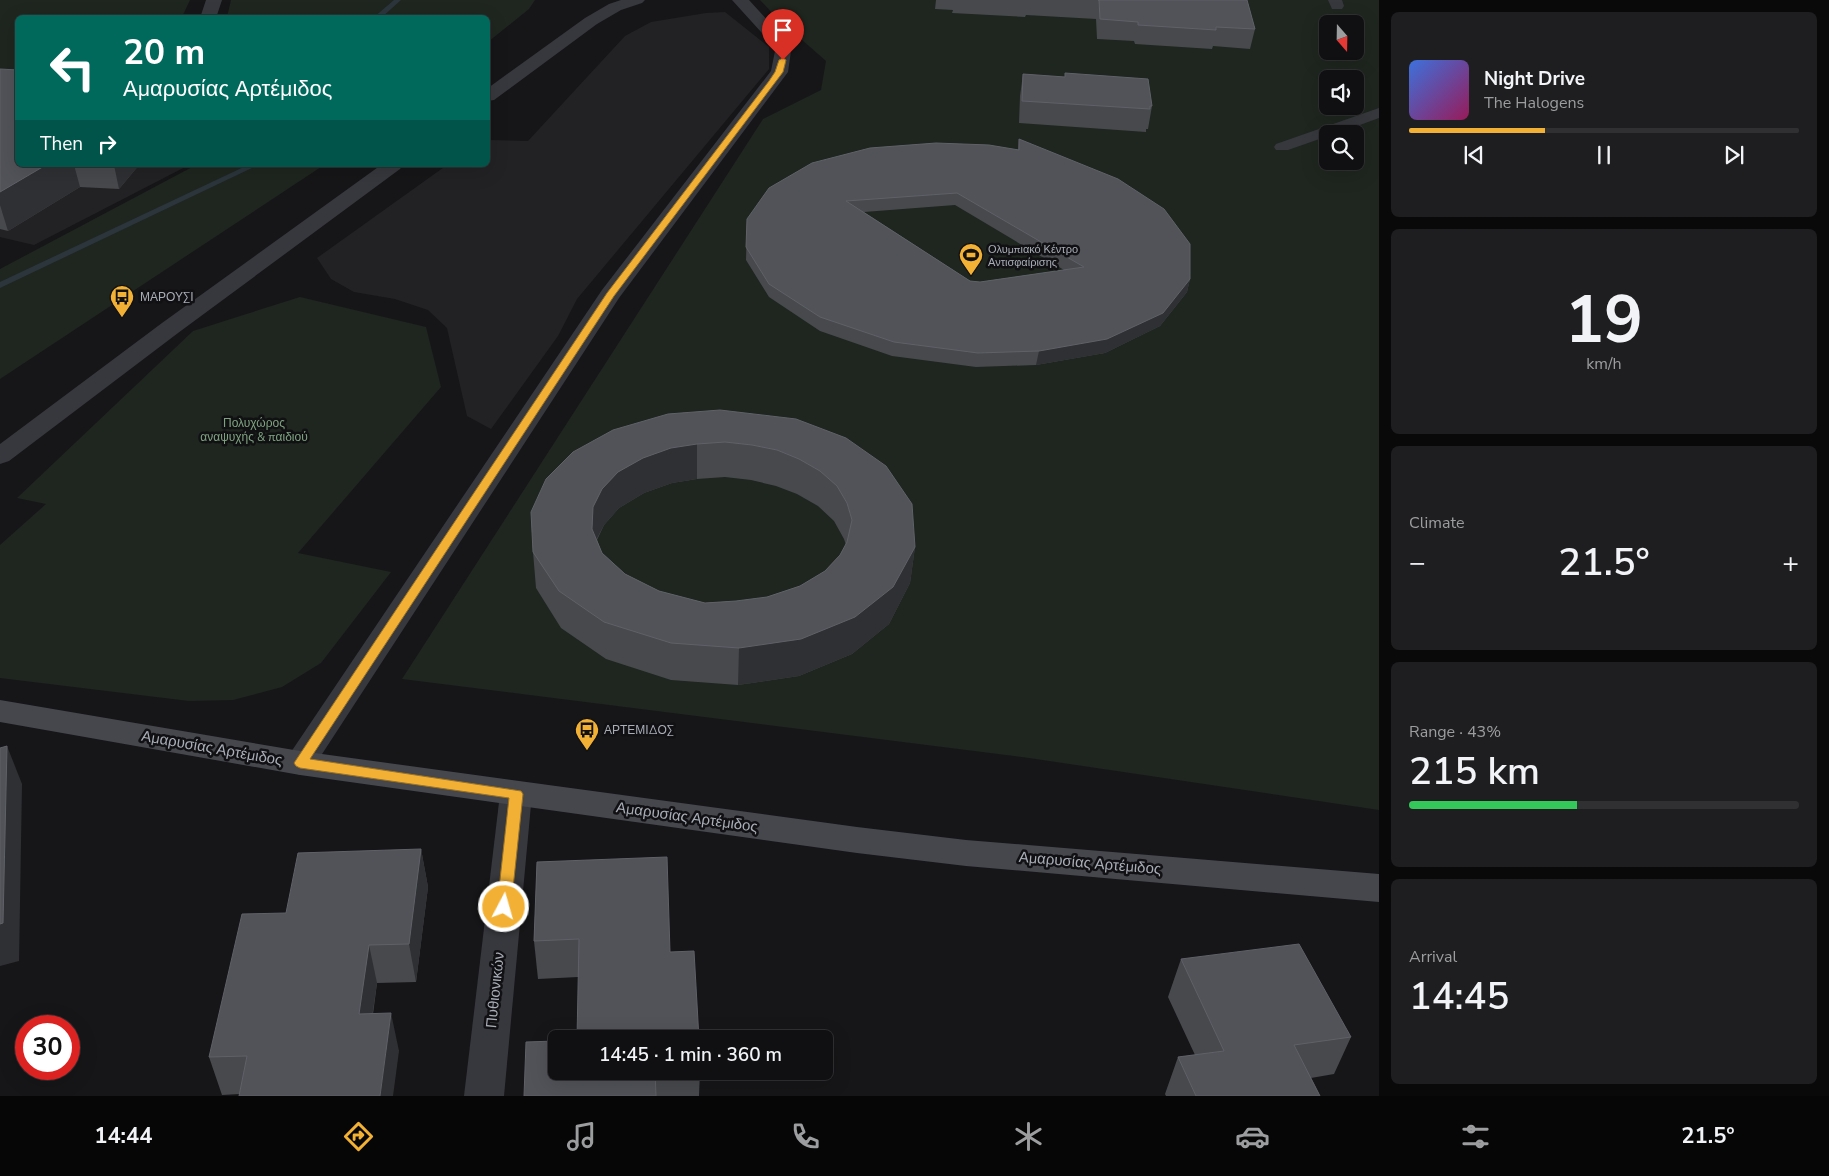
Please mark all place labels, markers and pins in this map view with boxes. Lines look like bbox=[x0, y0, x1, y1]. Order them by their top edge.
pin bbox=[762, 9, 804, 60]
sports icon: Ολυμπιακό Κέντρο Αντισφαίρισης bbox=[958, 242, 984, 276]
place label: Ολυμπιακό Κέντρο Αντισφαίρισης bbox=[988, 242, 1078, 270]
bus stop icon: ΜΑΡΟΥΣΙ bbox=[109, 284, 135, 318]
place label: ΜΑΡΟΥΣΙ bbox=[140, 289, 194, 305]
bus stop icon: ΑΡΤΕΜΙΔΟΣ bbox=[574, 717, 600, 751]
place label: ΑΡΤΕΜΙΔΟΣ bbox=[604, 722, 674, 738]

